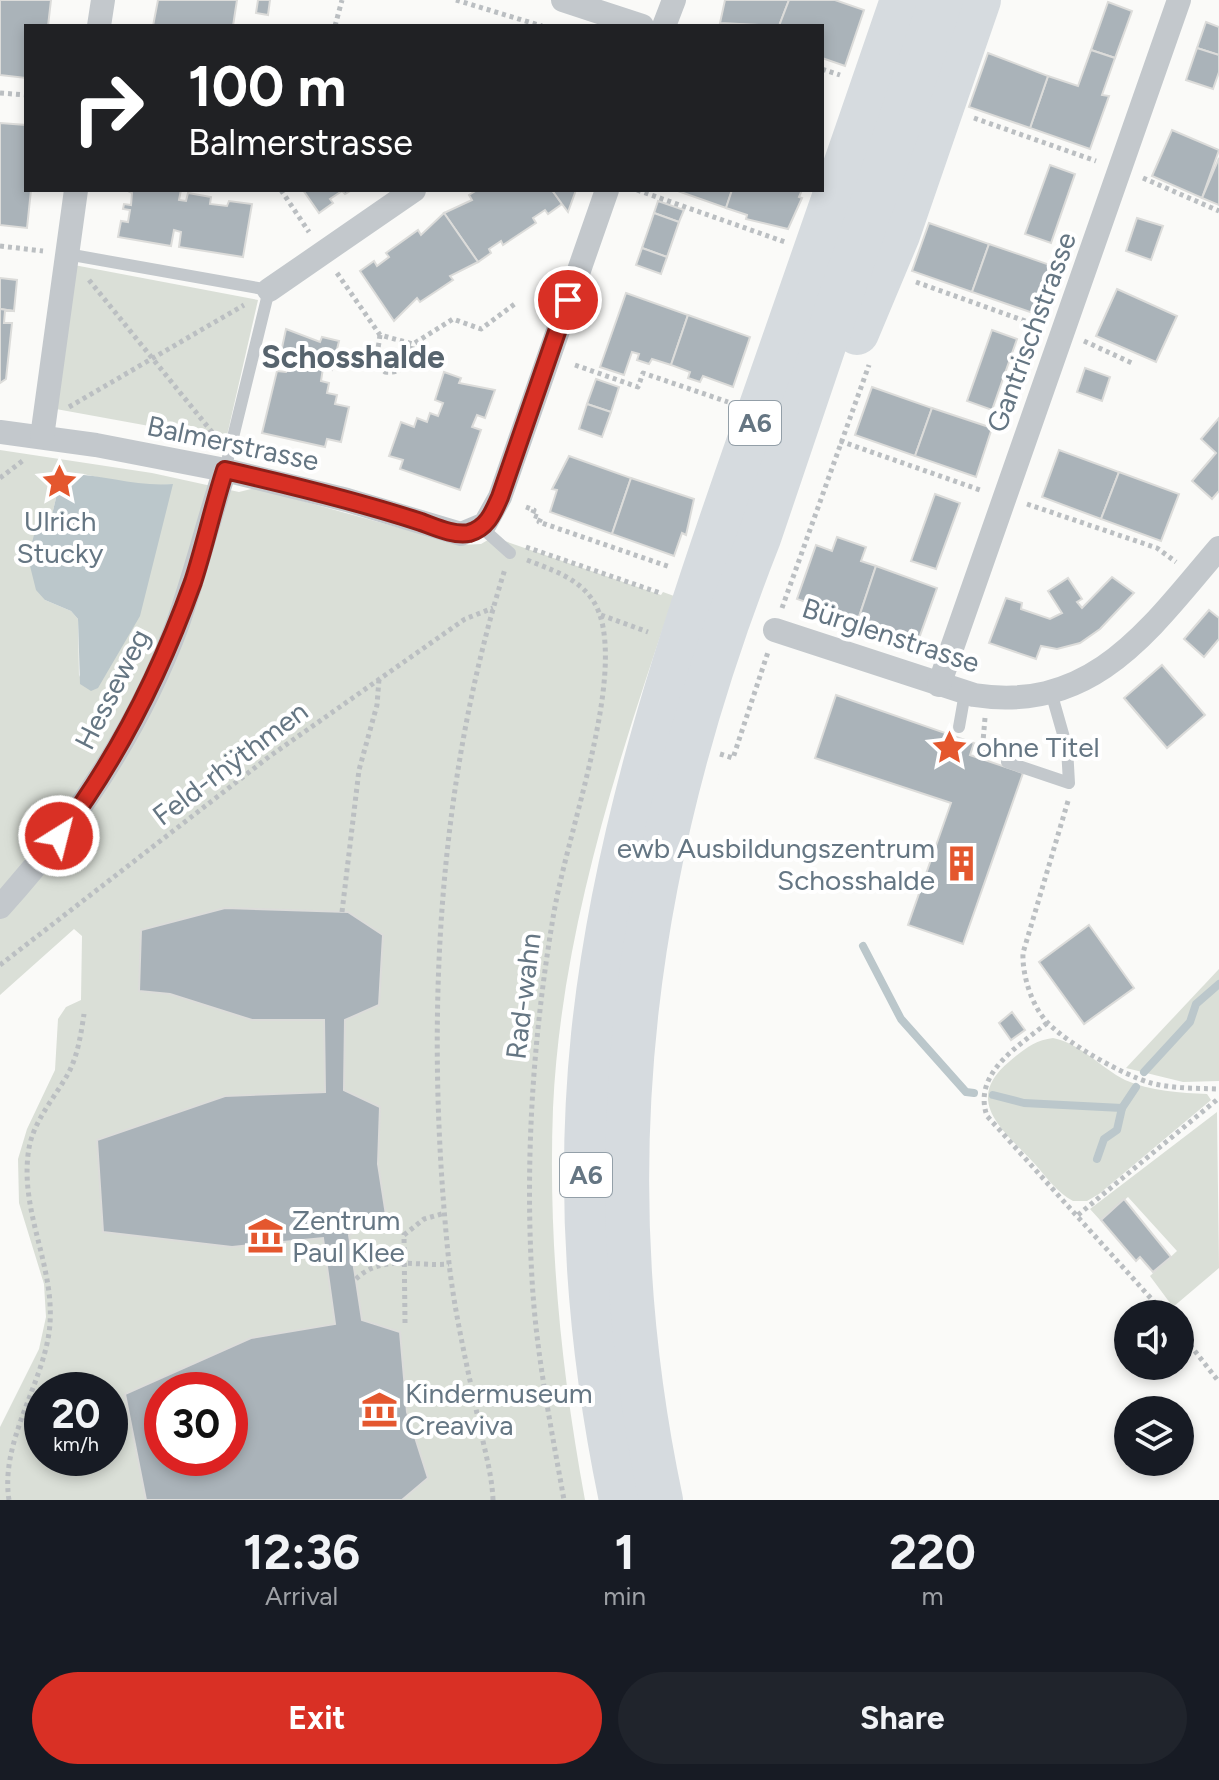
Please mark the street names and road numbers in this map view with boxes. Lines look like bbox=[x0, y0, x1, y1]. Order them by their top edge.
street label: Gantrischstrasse bbox=[979, 227, 1083, 437]
road number: A6 bbox=[729, 401, 781, 445]
street label: Balmerstrasse bbox=[144, 408, 322, 478]
street label: Bürglenstrasse bbox=[798, 590, 984, 680]
street label: Hesseweg bbox=[67, 623, 157, 755]
street label: Feld-rhÿthmen bbox=[146, 694, 314, 832]
street label: Rad-wahn bbox=[498, 931, 548, 1061]
road number: A6 bbox=[560, 1153, 612, 1197]

